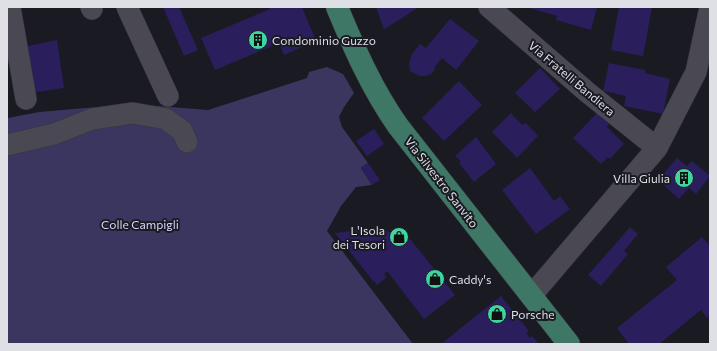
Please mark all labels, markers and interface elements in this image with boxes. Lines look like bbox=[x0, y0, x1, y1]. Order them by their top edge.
building icon: Condominio Guzzo bbox=[247, 29, 269, 51]
place label: Condominio Guzzo bbox=[272, 33, 376, 47]
street label: Via Fratelli Bandiera bbox=[526, 38, 618, 118]
street label: Via Silvestro Sanvito bbox=[402, 134, 482, 230]
building icon: Villa Giulia bbox=[673, 167, 695, 189]
place label: Villa Giulia bbox=[613, 171, 670, 185]
park label: Colle Campigli bbox=[101, 217, 179, 231]
place label: L'Isola dei Tesori bbox=[333, 223, 385, 251]
shop icon: L'Isola dei Tesori bbox=[388, 226, 410, 248]
shop icon: Caddy's bbox=[424, 268, 446, 290]
place label: Caddy's bbox=[449, 272, 491, 286]
shop icon: Porsche bbox=[486, 303, 508, 325]
place label: Porsche bbox=[511, 307, 555, 321]

